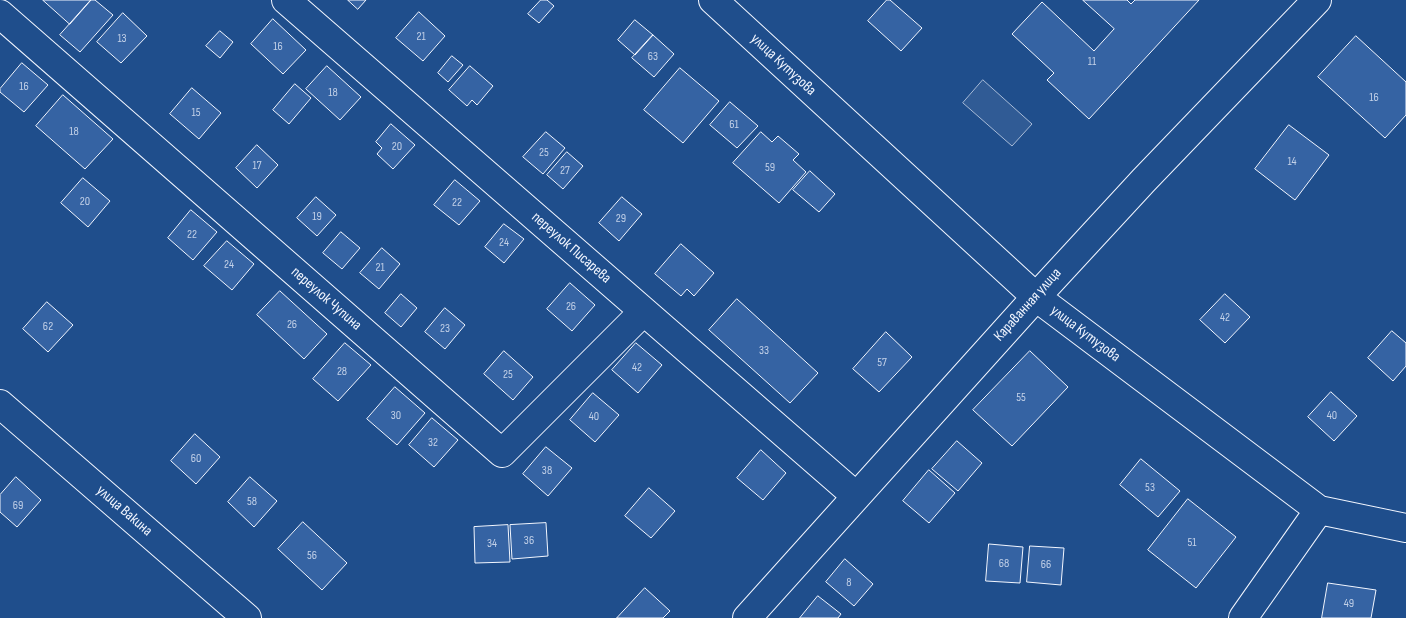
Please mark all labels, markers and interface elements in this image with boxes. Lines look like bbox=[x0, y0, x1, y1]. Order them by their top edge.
house number: 21 bbox=[416, 30, 426, 44]
street label: улица Кутузова bbox=[747, 30, 819, 100]
house number: 13 bbox=[117, 32, 127, 46]
house number: 16 bbox=[273, 40, 283, 54]
house number: 63 bbox=[648, 50, 658, 64]
house number: 11 bbox=[1088, 55, 1096, 69]
house number: 16 bbox=[19, 80, 29, 94]
house number: 18 bbox=[328, 86, 338, 100]
house number: 16 bbox=[1369, 91, 1379, 105]
house number: 15 bbox=[191, 106, 201, 120]
house number: 61 bbox=[729, 118, 739, 132]
house number: 18 bbox=[69, 125, 79, 139]
house number: 20 bbox=[392, 140, 402, 154]
house number: 25 bbox=[539, 146, 549, 160]
house number: 14 bbox=[1287, 155, 1297, 169]
house number: 17 bbox=[253, 159, 261, 173]
house number: 59 bbox=[765, 161, 775, 175]
house number: 27 bbox=[560, 164, 570, 178]
house number: 20 bbox=[80, 195, 90, 209]
house number: 22 bbox=[452, 196, 462, 210]
street label: переулок Писарева bbox=[527, 209, 615, 287]
house number: 19 bbox=[312, 210, 322, 224]
house number: 29 bbox=[616, 212, 626, 226]
house number: 22 bbox=[187, 228, 197, 242]
house number: 24 bbox=[499, 236, 509, 250]
house number: 24 bbox=[224, 258, 234, 272]
house number: 21 bbox=[375, 261, 385, 275]
street label: переулок Чупина bbox=[287, 263, 365, 335]
street label: Караванная улица bbox=[990, 265, 1066, 345]
house number: 26 bbox=[566, 300, 576, 314]
street label: улица Кутузова bbox=[1046, 302, 1124, 366]
house number: 42 bbox=[1220, 311, 1230, 325]
house number: 26 bbox=[287, 318, 297, 332]
house number: 62 bbox=[43, 320, 53, 334]
house number: 23 bbox=[440, 322, 450, 336]
house number: 33 bbox=[759, 344, 769, 358]
house number: 57 bbox=[877, 356, 887, 370]
house number: 42 bbox=[632, 361, 642, 375]
house number: 28 bbox=[337, 365, 347, 379]
house number: 25 bbox=[503, 368, 513, 382]
house number: 55 bbox=[1016, 391, 1026, 405]
house number: 30 bbox=[391, 409, 401, 423]
house number: 40 bbox=[1327, 409, 1337, 423]
house number: 40 bbox=[589, 410, 599, 424]
house number: 32 bbox=[428, 436, 438, 450]
house number: 60 bbox=[191, 452, 201, 466]
house number: 38 bbox=[542, 464, 552, 478]
house number: 53 bbox=[1145, 481, 1155, 495]
street label: улица Вакина bbox=[92, 482, 156, 540]
house number: 58 bbox=[247, 495, 257, 509]
house number: 69 bbox=[13, 499, 23, 513]
house number: 36 bbox=[524, 534, 534, 548]
house number: 51 bbox=[1187, 536, 1197, 550]
house number: 34 bbox=[487, 537, 497, 551]
house number: 56 bbox=[307, 549, 317, 563]
house number: 68 bbox=[999, 557, 1009, 571]
house number: 66 bbox=[1041, 558, 1051, 572]
house number: 8 bbox=[846, 576, 852, 590]
house number: 49 bbox=[1344, 597, 1354, 611]

